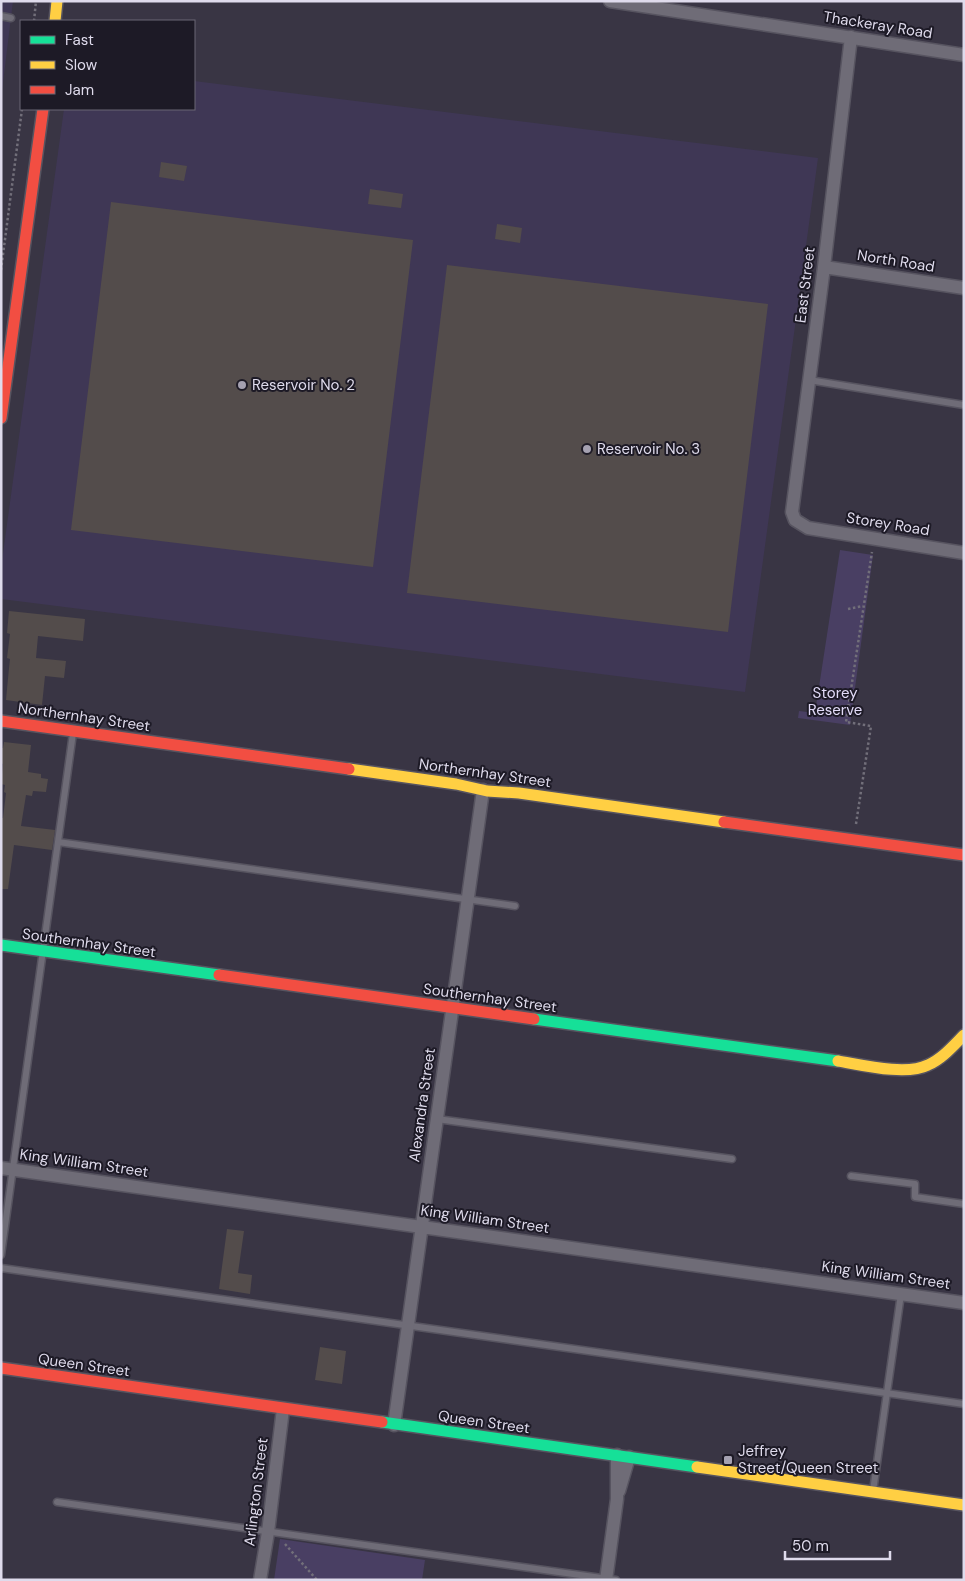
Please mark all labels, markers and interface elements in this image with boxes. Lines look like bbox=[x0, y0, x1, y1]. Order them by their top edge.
street label: Thackeray Road bbox=[822, 7, 934, 43]
legend bbox=[20, 20, 195, 110]
text: Fast bbox=[65, 30, 94, 50]
text: Slow bbox=[65, 55, 98, 75]
text: Jam bbox=[65, 80, 94, 100]
street label: North Road bbox=[856, 245, 936, 277]
street label: East Street bbox=[790, 246, 820, 324]
place label: Reservoir No. 2 bbox=[252, 375, 355, 395]
marker: Reservoir No. 2 bbox=[236, 379, 248, 391]
place label: Reservoir No. 3 bbox=[597, 439, 700, 459]
marker: Reservoir No. 3 bbox=[581, 443, 593, 455]
street label: Storey Road bbox=[845, 508, 931, 540]
park label: Storey Reserve bbox=[808, 683, 862, 720]
street label: Northernhay Street bbox=[17, 698, 152, 736]
street label: Northernhay Street bbox=[418, 754, 553, 792]
street label: Southernhay Street bbox=[21, 924, 157, 962]
street label: Southernhay Street bbox=[422, 979, 558, 1017]
street label: Alexandra Street bbox=[404, 1046, 440, 1163]
street label: King William Street bbox=[18, 1144, 150, 1182]
street label: King William Street bbox=[419, 1200, 551, 1238]
street label: King William Street bbox=[820, 1256, 952, 1294]
street label: Queen Street bbox=[37, 1349, 131, 1381]
street label: Queen Street bbox=[437, 1406, 531, 1438]
street label: Arlington Street bbox=[239, 1437, 273, 1547]
place label: Jeffrey Street/Queen Street bbox=[738, 1441, 878, 1478]
marker: Jeffrey Street/Queen Street bbox=[722, 1454, 734, 1466]
scale bar bbox=[785, 1528, 890, 1560]
text: 50 m bbox=[792, 1536, 829, 1556]

